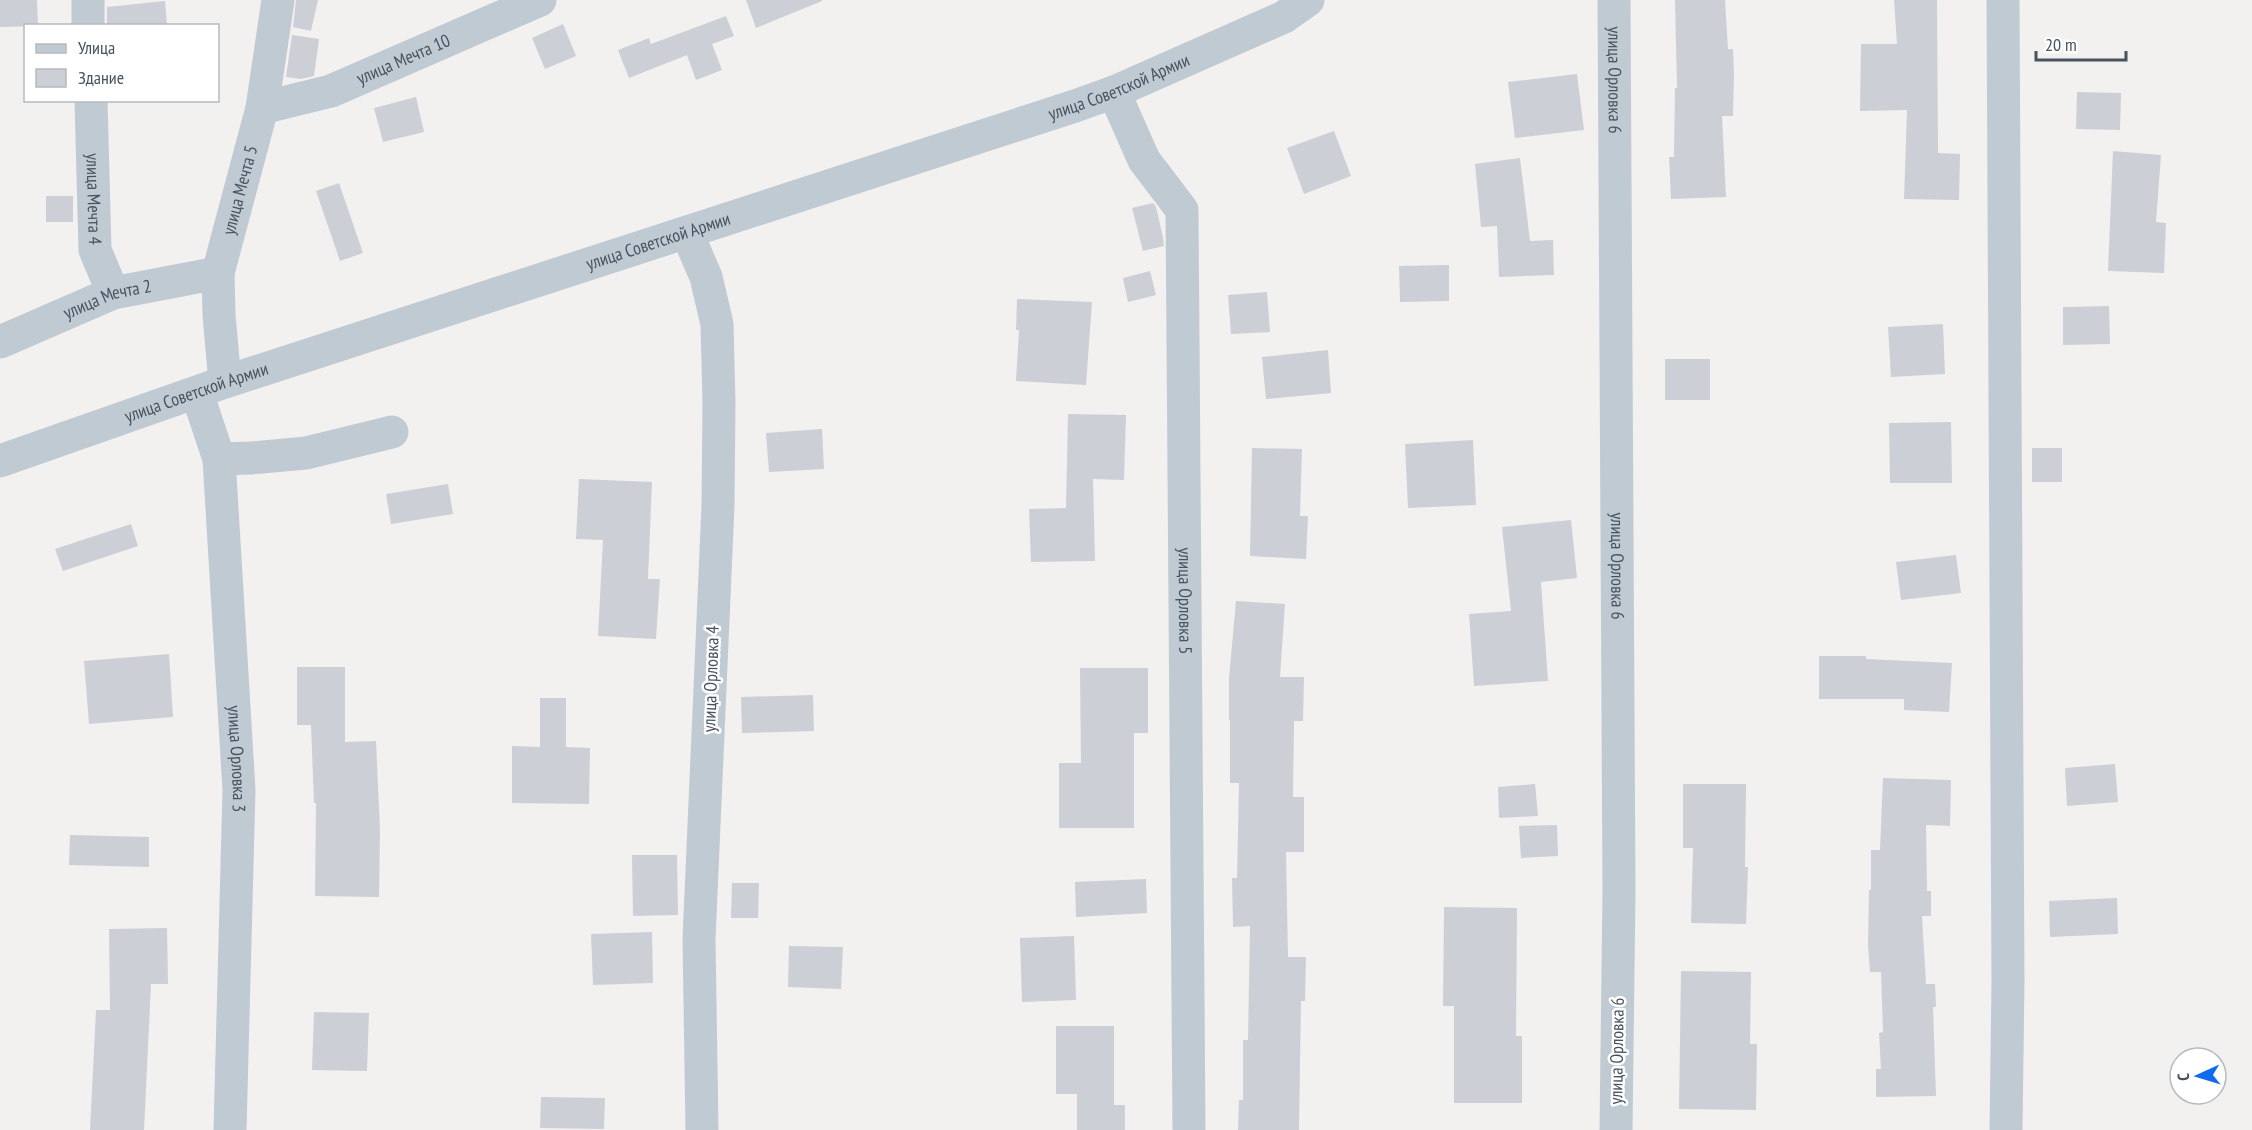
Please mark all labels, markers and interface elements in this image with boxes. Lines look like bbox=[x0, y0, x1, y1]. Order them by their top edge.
legend bbox=[24, 24, 219, 102]
scale bar bbox=[2036, 24, 2126, 62]
street label: улица Орловка 6 bbox=[1603, 26, 1627, 134]
street label: улица Мечта 10 bbox=[353, 29, 454, 90]
text: 20 m bbox=[2045, 33, 2077, 56]
text: Улица bbox=[78, 36, 115, 59]
street label: улица Советской Армии bbox=[1045, 48, 1193, 125]
text: Здание bbox=[78, 66, 124, 89]
street label: улица Мечта 5 bbox=[217, 143, 263, 237]
street label: улица Мечта 4 bbox=[81, 153, 107, 245]
street label: улица Советской Армии bbox=[583, 207, 733, 275]
street label: улица Мечта 2 bbox=[60, 274, 153, 324]
street label: улица Советской Армии bbox=[121, 357, 271, 427]
street label: улица Орловка 6 bbox=[1606, 512, 1629, 620]
street label: улица Орловка 5 bbox=[1174, 547, 1197, 654]
street label: улица Орловка 4 bbox=[697, 625, 724, 733]
street label: улица Орловка 3 bbox=[223, 705, 251, 813]
street label: улица Орловка 6 bbox=[1604, 997, 1629, 1105]
north arrow bbox=[2168, 1046, 2228, 1106]
text: С bbox=[2173, 1072, 2193, 1081]

